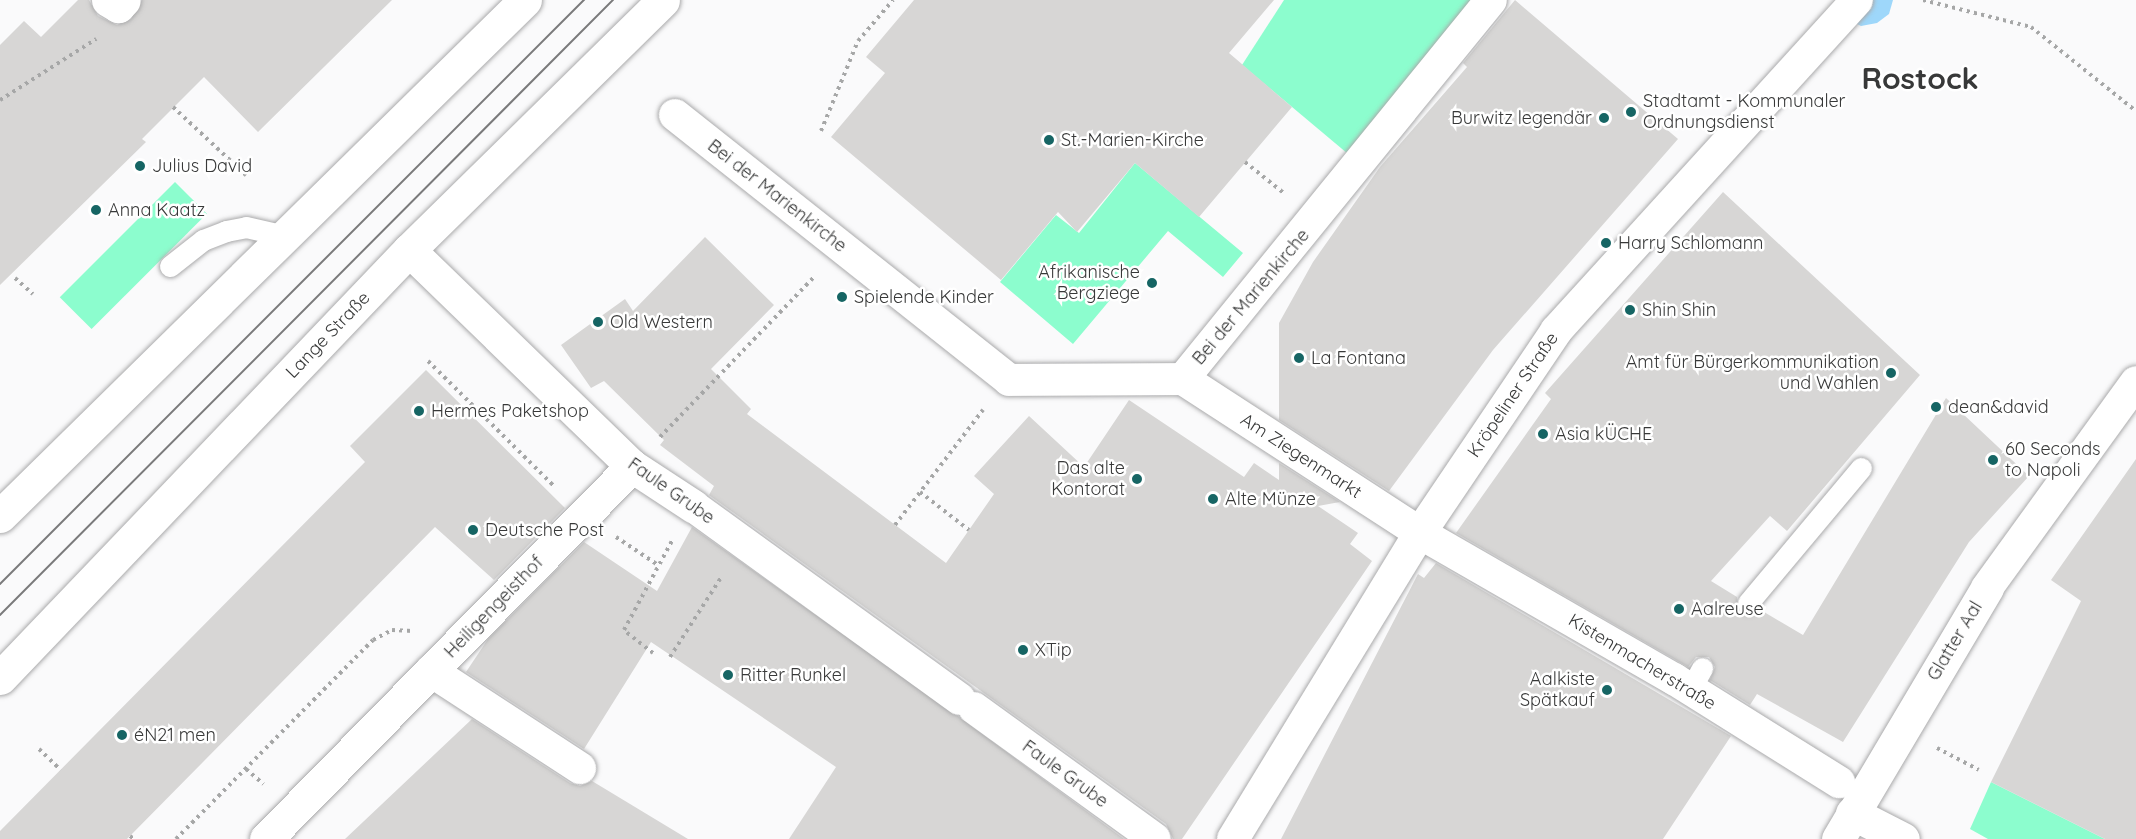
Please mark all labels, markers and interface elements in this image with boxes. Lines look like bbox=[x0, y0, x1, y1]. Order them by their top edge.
district label: Rostock bbox=[1861, 60, 1979, 96]
place label: Stadtamt - Kommunaler Ordnungsdienst bbox=[1643, 91, 1845, 134]
marker: Stadtamt - Kommunaler Ordnungsdienst bbox=[1624, 105, 1638, 119]
place label: Burwitz legendär bbox=[1451, 107, 1592, 129]
marker: Burwitz legendär bbox=[1597, 111, 1611, 125]
place label: St.-Marien-Kirche bbox=[1061, 129, 1204, 151]
marker: St.-Marien-Kirche bbox=[1042, 133, 1056, 147]
street label: Bei der Marienkirche bbox=[703, 135, 851, 257]
place label: Julius David bbox=[152, 155, 252, 177]
marker: Julius David bbox=[133, 159, 147, 173]
place label: Anna Kaatz bbox=[108, 199, 205, 221]
marker: Anna Kaatz bbox=[89, 203, 103, 217]
street label: Bei der Marienkirche bbox=[1188, 225, 1314, 369]
place label: Harry Schlomann bbox=[1618, 232, 1763, 254]
marker: Harry Schlomann bbox=[1599, 236, 1613, 250]
place label: Afrikanische Bergziege bbox=[1038, 262, 1140, 304]
marker: Afrikanische Bergziege bbox=[1145, 276, 1159, 290]
place label: Spielende Kinder bbox=[854, 286, 994, 308]
street label: Lange Straße bbox=[281, 287, 375, 383]
marker: Spielende Kinder bbox=[835, 290, 849, 304]
place label: Shin Shin bbox=[1642, 299, 1716, 321]
marker: Shin Shin bbox=[1623, 303, 1637, 317]
place label: Old Western bbox=[610, 311, 713, 333]
marker: Old Western bbox=[591, 315, 605, 329]
street label: Kröpeliner Straße bbox=[1463, 328, 1563, 462]
place label: La Fontana bbox=[1311, 347, 1406, 369]
marker: La Fontana bbox=[1292, 351, 1306, 365]
place label: Amt für Bürgerkommunikation und Wahlen bbox=[1626, 352, 1879, 394]
marker: Amt für Bürgerkommunikation und Wahlen bbox=[1884, 366, 1898, 380]
place label: dean&david bbox=[1948, 396, 2049, 418]
place label: Hermes Paketshop bbox=[431, 400, 589, 422]
marker: dean&david bbox=[1929, 400, 1943, 414]
marker: Hermes Paketshop bbox=[412, 404, 426, 418]
street label: Am Ziegenmarkt bbox=[1236, 409, 1366, 503]
place label: Asia kÜCHE bbox=[1555, 423, 1652, 445]
marker: Asia kÜCHE bbox=[1536, 427, 1550, 441]
place label: 60 Seconds to Napoli bbox=[2005, 439, 2101, 482]
street label: Faule Grube bbox=[624, 453, 718, 529]
marker: 60 Seconds to Napoli bbox=[1986, 453, 2000, 467]
place label: Das alte Kontorat bbox=[1051, 458, 1125, 500]
marker: Das alte Kontorat bbox=[1130, 472, 1144, 486]
place label: Alte Münze bbox=[1225, 488, 1316, 510]
marker: Alte Münze bbox=[1206, 492, 1220, 506]
place label: Deutsche Post bbox=[485, 519, 604, 541]
marker: Deutsche Post bbox=[466, 523, 480, 537]
street label: Heiligengeisthof bbox=[440, 552, 548, 662]
street label: Glatter Aal bbox=[1923, 597, 1987, 685]
place label: Aalreuse bbox=[1691, 598, 1764, 620]
marker: Aalreuse bbox=[1672, 602, 1686, 616]
street label: Kistenmacherstraße bbox=[1564, 609, 1720, 715]
place label: XTip bbox=[1035, 639, 1072, 661]
marker: XTip bbox=[1016, 643, 1030, 657]
place label: Ritter Runkel bbox=[740, 664, 846, 686]
marker: Ritter Runkel bbox=[721, 668, 735, 682]
place label: Aalkiste Spätkauf bbox=[1520, 669, 1595, 712]
marker: Aalkiste Spätkauf bbox=[1600, 683, 1614, 697]
place label: éN21 men bbox=[134, 724, 216, 746]
marker: éN21 men bbox=[115, 728, 129, 742]
street label: Faule Grube bbox=[1018, 736, 1112, 812]

